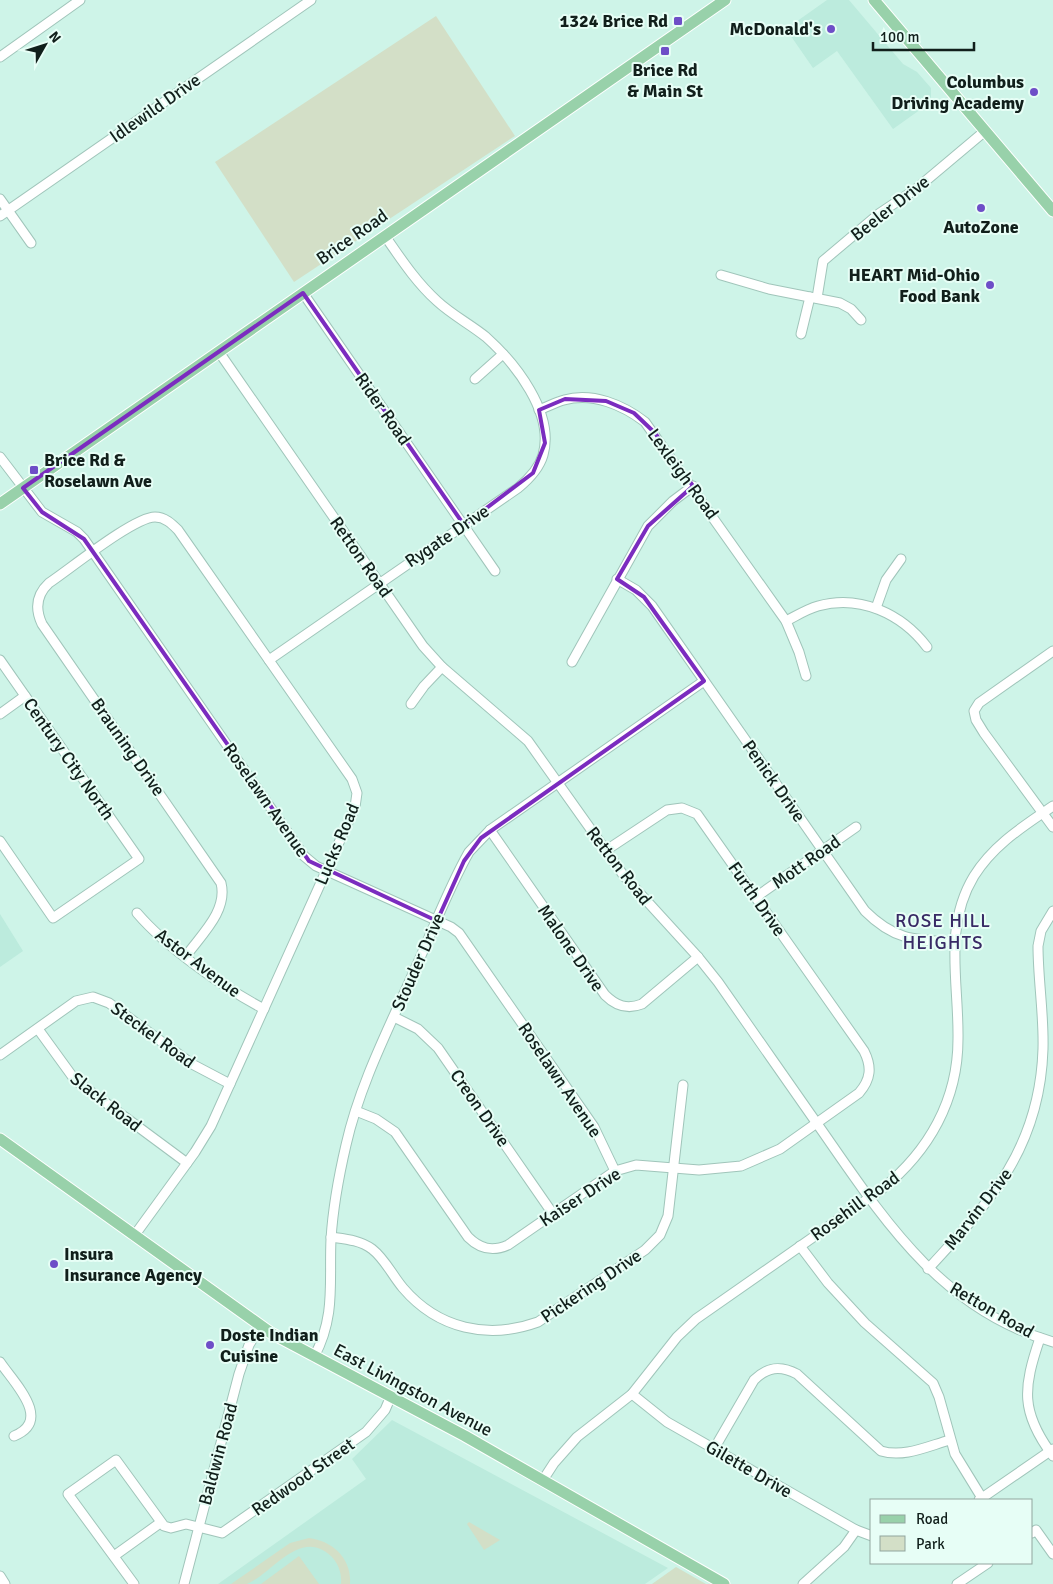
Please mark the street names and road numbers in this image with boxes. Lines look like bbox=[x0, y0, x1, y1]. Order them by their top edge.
street label: Idlewild Drive bbox=[105, 69, 205, 147]
street label: Beeler Drive bbox=[846, 170, 934, 246]
street label: Brice Road bbox=[312, 204, 392, 270]
street label: Rider Road bbox=[350, 369, 416, 449]
street label: Lexleigh Road bbox=[643, 424, 723, 524]
street label: Rygate Drive bbox=[401, 500, 493, 572]
street label: Retton Road bbox=[325, 512, 397, 602]
street label: Century City North bbox=[19, 694, 119, 824]
street label: Brauning Drive bbox=[86, 694, 170, 800]
street label: Penick Drive bbox=[738, 736, 810, 826]
street label: Roselawn Avenue bbox=[219, 739, 313, 861]
street label: Lucks Road bbox=[310, 800, 364, 888]
street label: Retton Road bbox=[581, 822, 657, 910]
street label: Mott Road bbox=[767, 830, 845, 894]
street label: Furth Drive bbox=[723, 857, 791, 941]
street label: Malone Drive bbox=[533, 900, 609, 996]
street label: Stouder Drive bbox=[387, 910, 449, 1014]
street label: Astor Avenue bbox=[151, 924, 245, 1002]
street label: Steckel Road bbox=[106, 997, 200, 1073]
street label: Roselawn Avenue bbox=[513, 1018, 607, 1142]
street label: Creon Drive bbox=[445, 1065, 515, 1151]
street label: Slack Road bbox=[66, 1067, 146, 1137]
street label: Kaiser Drive bbox=[535, 1163, 625, 1231]
street label: Marvin Drive bbox=[939, 1164, 1017, 1254]
street label: Rosehill Road bbox=[806, 1166, 904, 1246]
street label: Pickering Drive bbox=[537, 1244, 645, 1328]
street label: Retton Road bbox=[946, 1277, 1038, 1343]
street label: East Livingston Avenue bbox=[330, 1339, 496, 1441]
street label: Baldwin Road bbox=[194, 1400, 242, 1508]
street label: Redwood Street bbox=[247, 1433, 359, 1521]
street label: Gilette Drive bbox=[702, 1435, 796, 1503]

